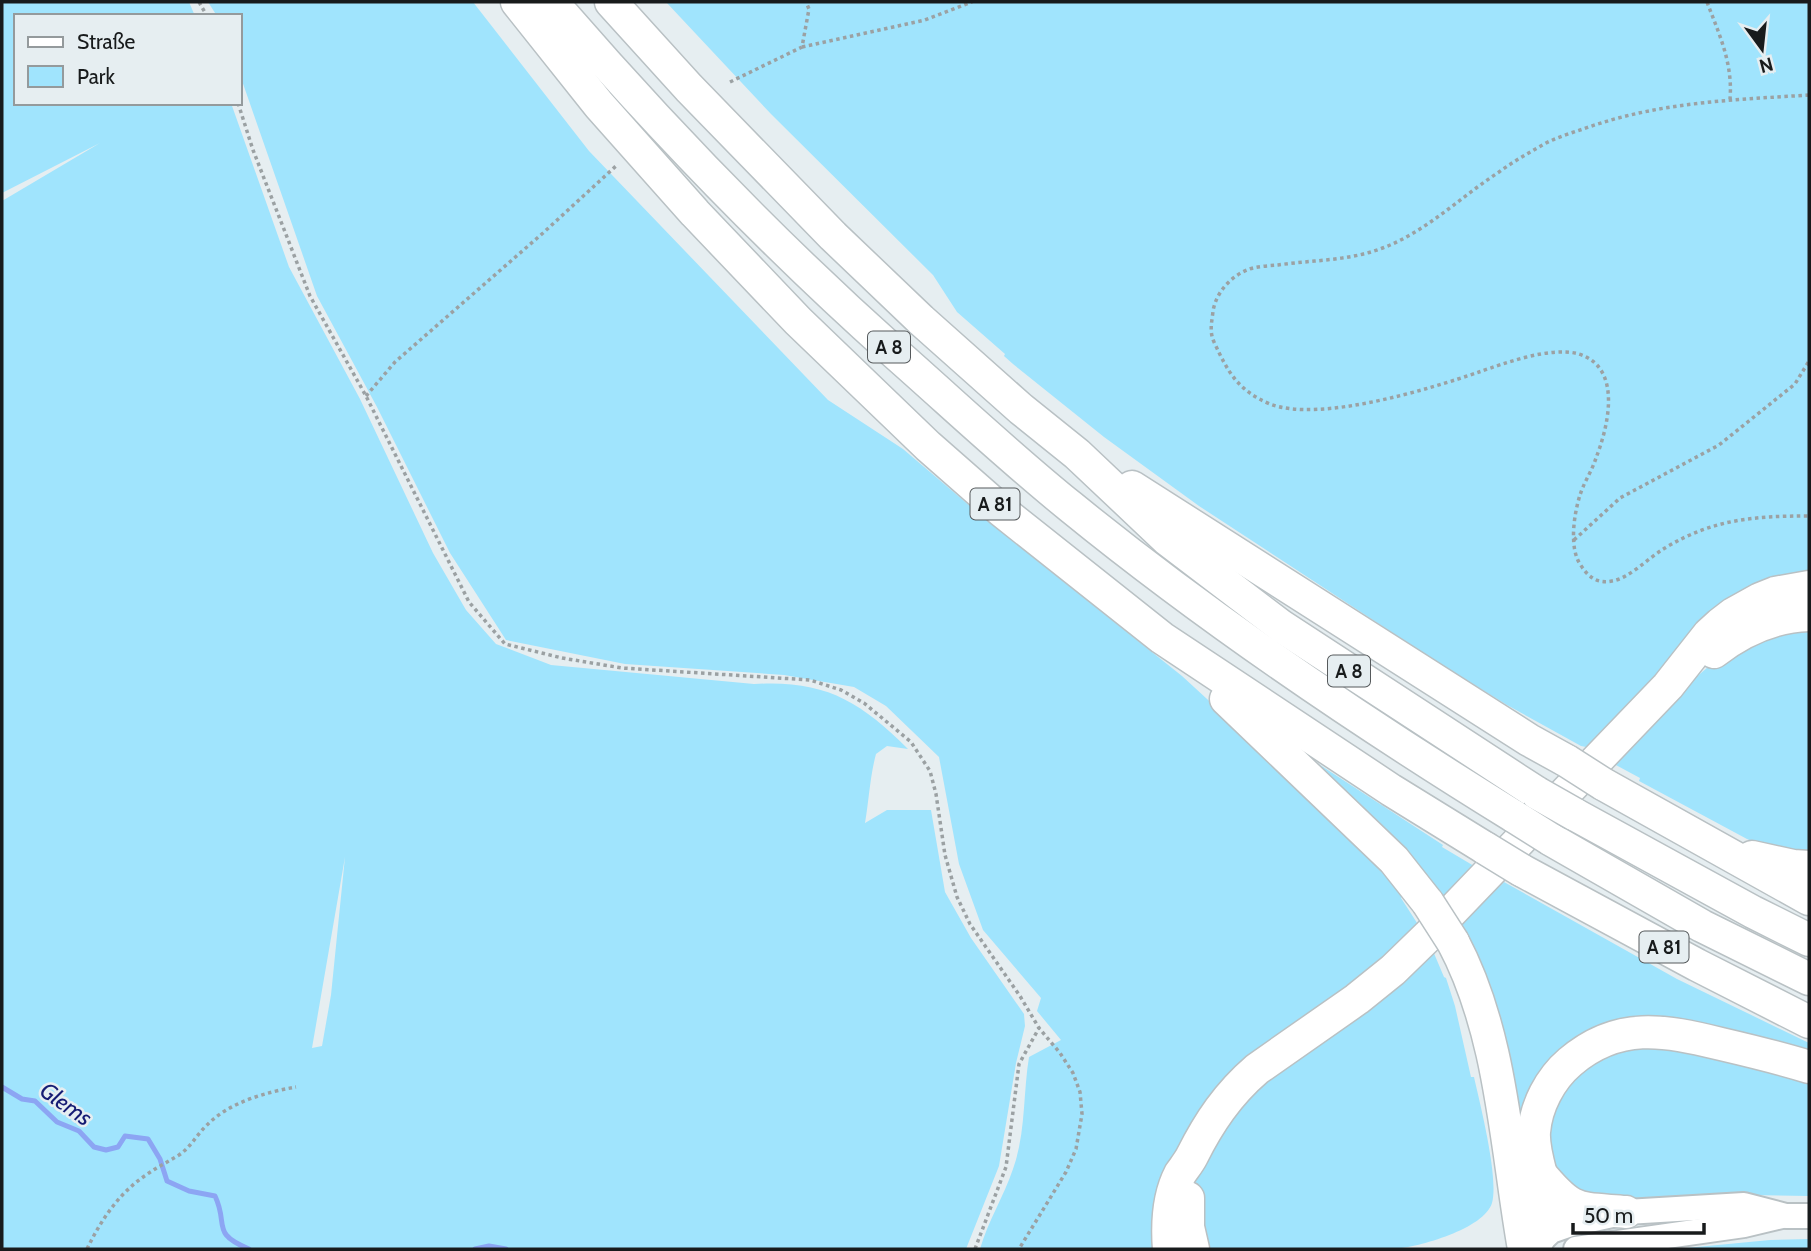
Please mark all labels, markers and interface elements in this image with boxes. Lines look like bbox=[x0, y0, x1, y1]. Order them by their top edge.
legend bbox=[14, 14, 242, 105]
north arrow bbox=[1727, 14, 1797, 84]
text: Straße bbox=[77, 29, 136, 54]
text: N bbox=[1757, 52, 1776, 78]
text: Park bbox=[77, 64, 115, 89]
road number: A 8 bbox=[868, 332, 910, 362]
road number: A 81 bbox=[970, 489, 1020, 520]
road number: A 8 bbox=[1328, 656, 1370, 686]
road number: A 81 bbox=[1640, 931, 1688, 962]
water label: Glems bbox=[34, 1076, 98, 1132]
scale bar bbox=[1573, 1192, 1704, 1236]
text: 50 m bbox=[1584, 1203, 1633, 1228]

